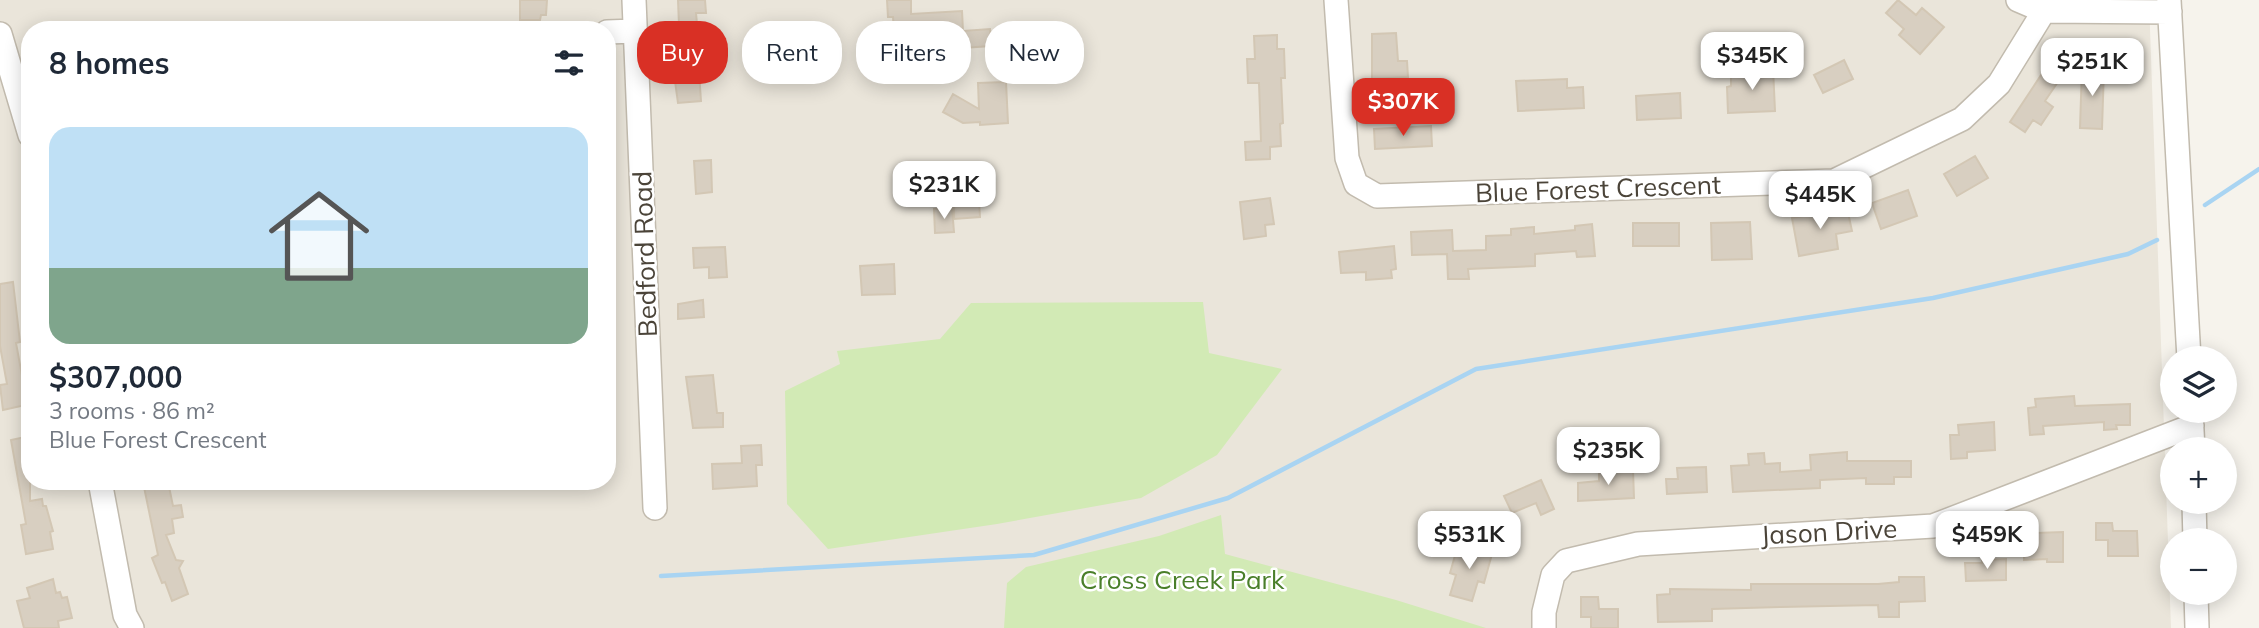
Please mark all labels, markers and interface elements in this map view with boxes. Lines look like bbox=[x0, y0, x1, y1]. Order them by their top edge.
chip: Buy bbox=[637, 21, 728, 84]
chip: Rent bbox=[742, 21, 842, 84]
chip: Filters bbox=[856, 21, 971, 84]
chip: New bbox=[985, 21, 1084, 84]
pin: $345K bbox=[1703, 32, 1801, 92]
pin: $251K bbox=[2043, 38, 2141, 98]
text: $345K bbox=[1717, 40, 1787, 69]
text: 8 homes bbox=[49, 44, 170, 82]
icon: filters bbox=[550, 44, 588, 82]
text: $251K bbox=[2057, 46, 2127, 75]
pin: $307K bbox=[1354, 78, 1452, 138]
text: $307K bbox=[1368, 86, 1438, 115]
pin: $231K bbox=[895, 162, 993, 221]
street label: Blue Forest Crescent bbox=[1474, 168, 1721, 209]
text: $231K bbox=[909, 169, 979, 198]
street label: Bedford Road bbox=[625, 170, 664, 338]
pin: $445K bbox=[1771, 172, 1869, 231]
icon: home bbox=[256, 173, 382, 299]
text: $445K bbox=[1785, 179, 1855, 208]
map controls bbox=[2160, 346, 2237, 605]
button: layers bbox=[2160, 346, 2237, 423]
text: $307,000 bbox=[49, 358, 182, 396]
text: 3 rooms · 86 m² bbox=[49, 396, 215, 425]
text: Blue Forest Crescent bbox=[49, 425, 267, 454]
pin: $235K bbox=[1559, 428, 1657, 487]
text: $235K bbox=[1573, 435, 1643, 464]
button: + bbox=[2160, 437, 2237, 514]
street label: Jason Drive bbox=[1760, 511, 1898, 552]
pin: $531K bbox=[1420, 512, 1518, 571]
pin: $459K bbox=[1938, 512, 2036, 571]
text: $531K bbox=[1434, 519, 1504, 548]
text: $459K bbox=[1952, 519, 2022, 548]
button: − bbox=[2160, 528, 2237, 605]
park label: Cross Creek Park bbox=[1080, 563, 1285, 596]

